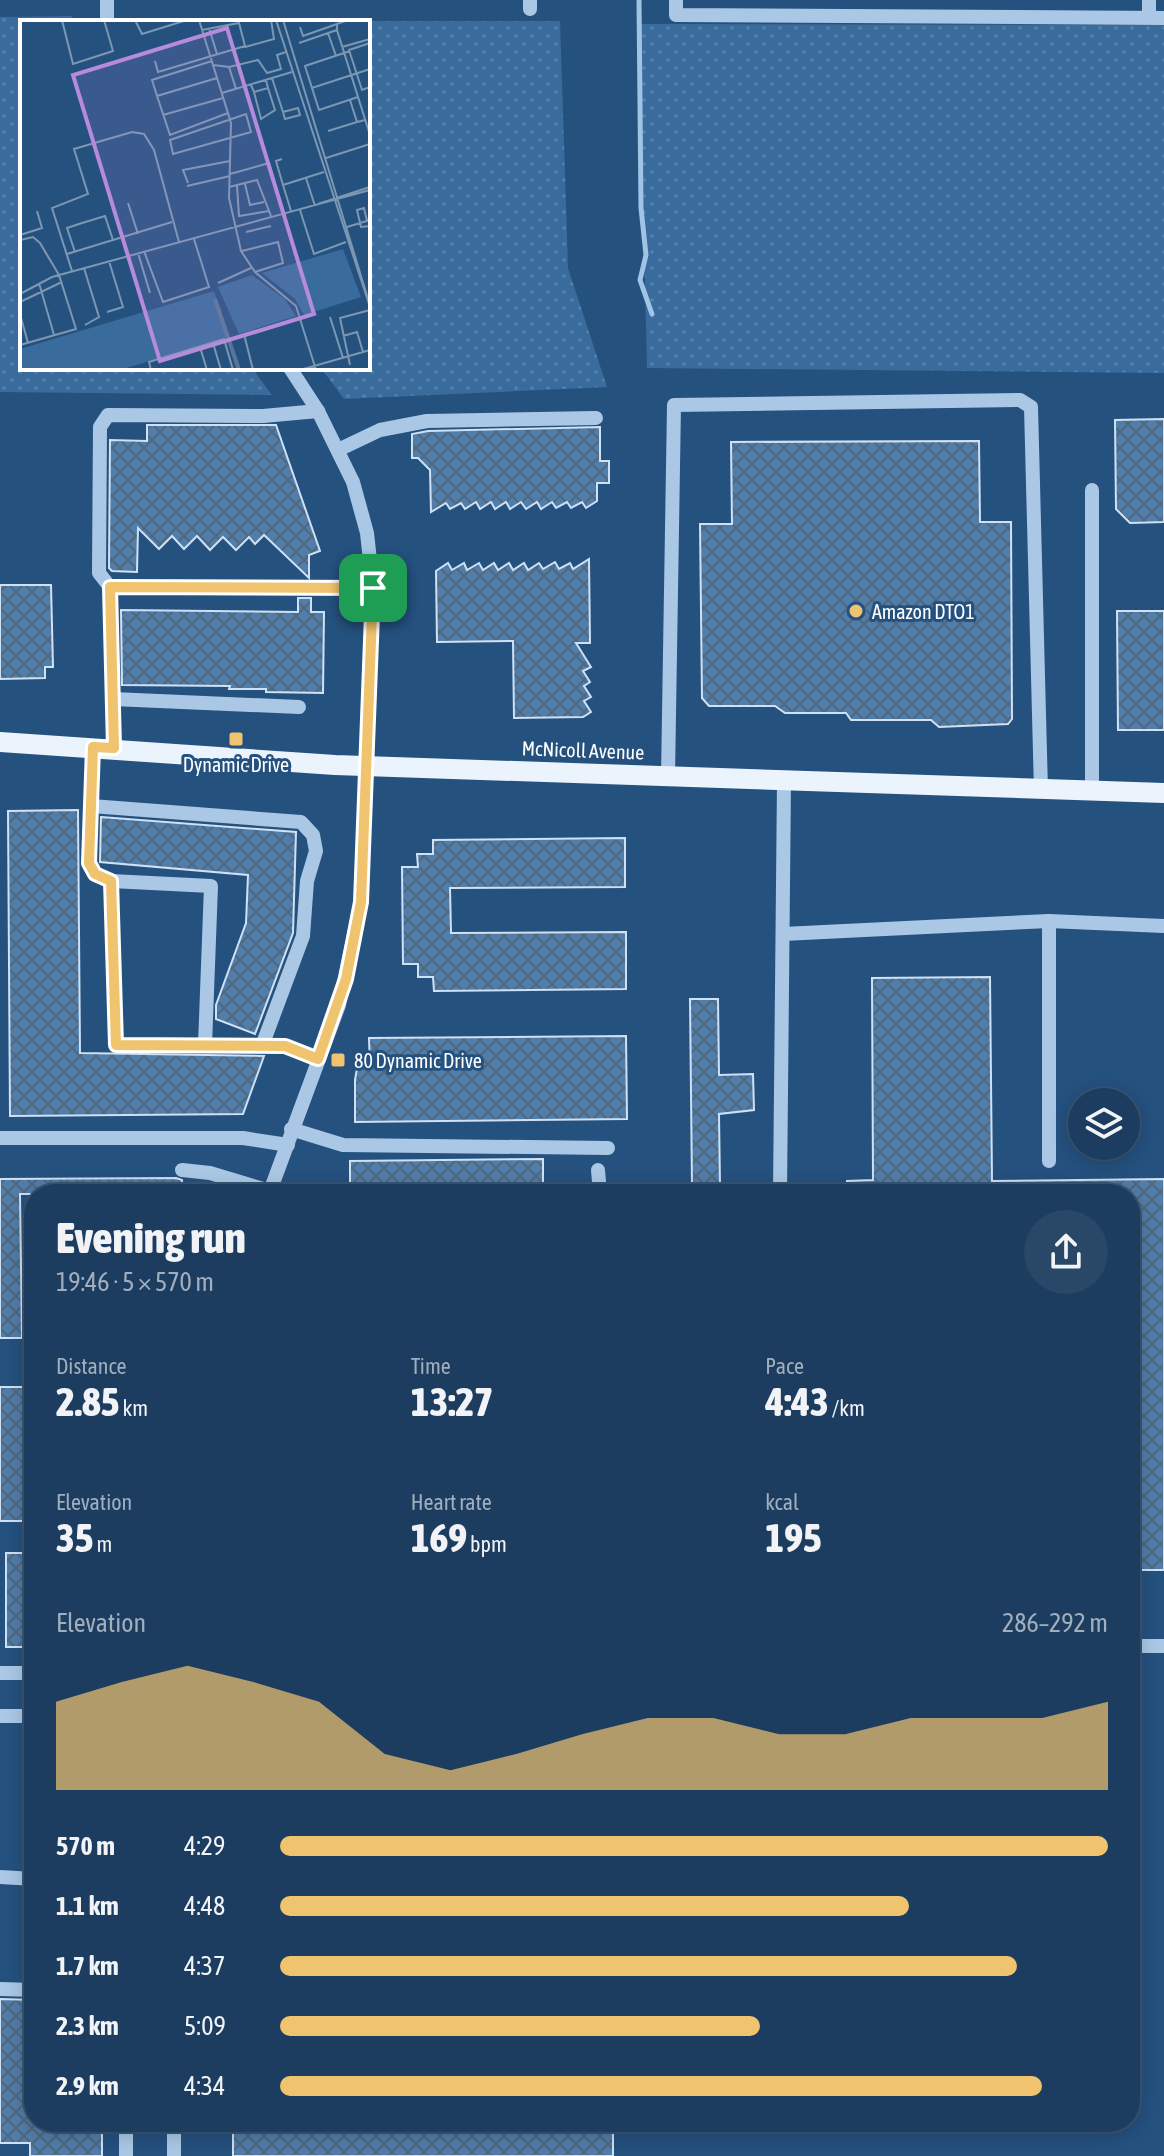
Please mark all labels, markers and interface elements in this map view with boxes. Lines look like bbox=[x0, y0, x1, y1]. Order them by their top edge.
inset map bbox=[20, 20, 370, 370]
pin bbox=[339, 554, 407, 622]
icon: arrive bbox=[351, 566, 395, 610]
place label: Amazon DTO1 bbox=[872, 600, 975, 623]
marker: Amazon DTO1 bbox=[847, 602, 865, 620]
marker: Dynamic Drive bbox=[227, 730, 245, 748]
street label: McNicoll Avenue bbox=[521, 736, 645, 764]
place label: Dynamic Drive bbox=[183, 753, 289, 776]
place label: 80 Dynamic Drive bbox=[354, 1049, 482, 1072]
marker: 80 Dynamic Drive bbox=[329, 1051, 347, 1069]
map controls bbox=[1068, 1088, 1140, 1160]
button: layers bbox=[1068, 1088, 1140, 1160]
button: share bbox=[1024, 1210, 1108, 1294]
text: Evening run bbox=[56, 1212, 246, 1262]
text: 19:46 · 5 × 570 m bbox=[56, 1267, 214, 1297]
text: Distance bbox=[56, 1353, 127, 1379]
text: Time bbox=[411, 1353, 451, 1379]
text: Pace bbox=[765, 1353, 804, 1379]
text: 2.85 bbox=[56, 1379, 120, 1424]
text: 13:27 bbox=[411, 1379, 493, 1424]
text: 4:43 bbox=[765, 1379, 829, 1424]
text: km bbox=[120, 1395, 148, 1421]
text: /km bbox=[829, 1395, 865, 1421]
text: Elevation bbox=[56, 1489, 132, 1515]
text: Heart rate bbox=[411, 1489, 492, 1515]
text: kcal bbox=[765, 1489, 799, 1515]
text: 35 bbox=[56, 1515, 94, 1560]
text: 169 bbox=[411, 1515, 467, 1560]
text: 195 bbox=[765, 1515, 822, 1560]
text: m bbox=[94, 1531, 112, 1557]
text: bpm bbox=[467, 1531, 507, 1557]
text: Elevation bbox=[56, 1608, 146, 1638]
text: 286–292 m bbox=[1002, 1608, 1108, 1638]
text: 570 m bbox=[56, 1831, 115, 1861]
text: 4:29 bbox=[184, 1831, 225, 1861]
text: 1.1 km bbox=[56, 1891, 119, 1921]
text: 4:48 bbox=[184, 1891, 225, 1921]
text: 1.7 km bbox=[56, 1951, 119, 1981]
text: 4:37 bbox=[184, 1951, 225, 1981]
text: 2.3 km bbox=[56, 2011, 119, 2041]
text: 5:09 bbox=[184, 2011, 226, 2041]
text: 2.9 km bbox=[56, 2071, 119, 2101]
text: 4:34 bbox=[184, 2071, 225, 2101]

